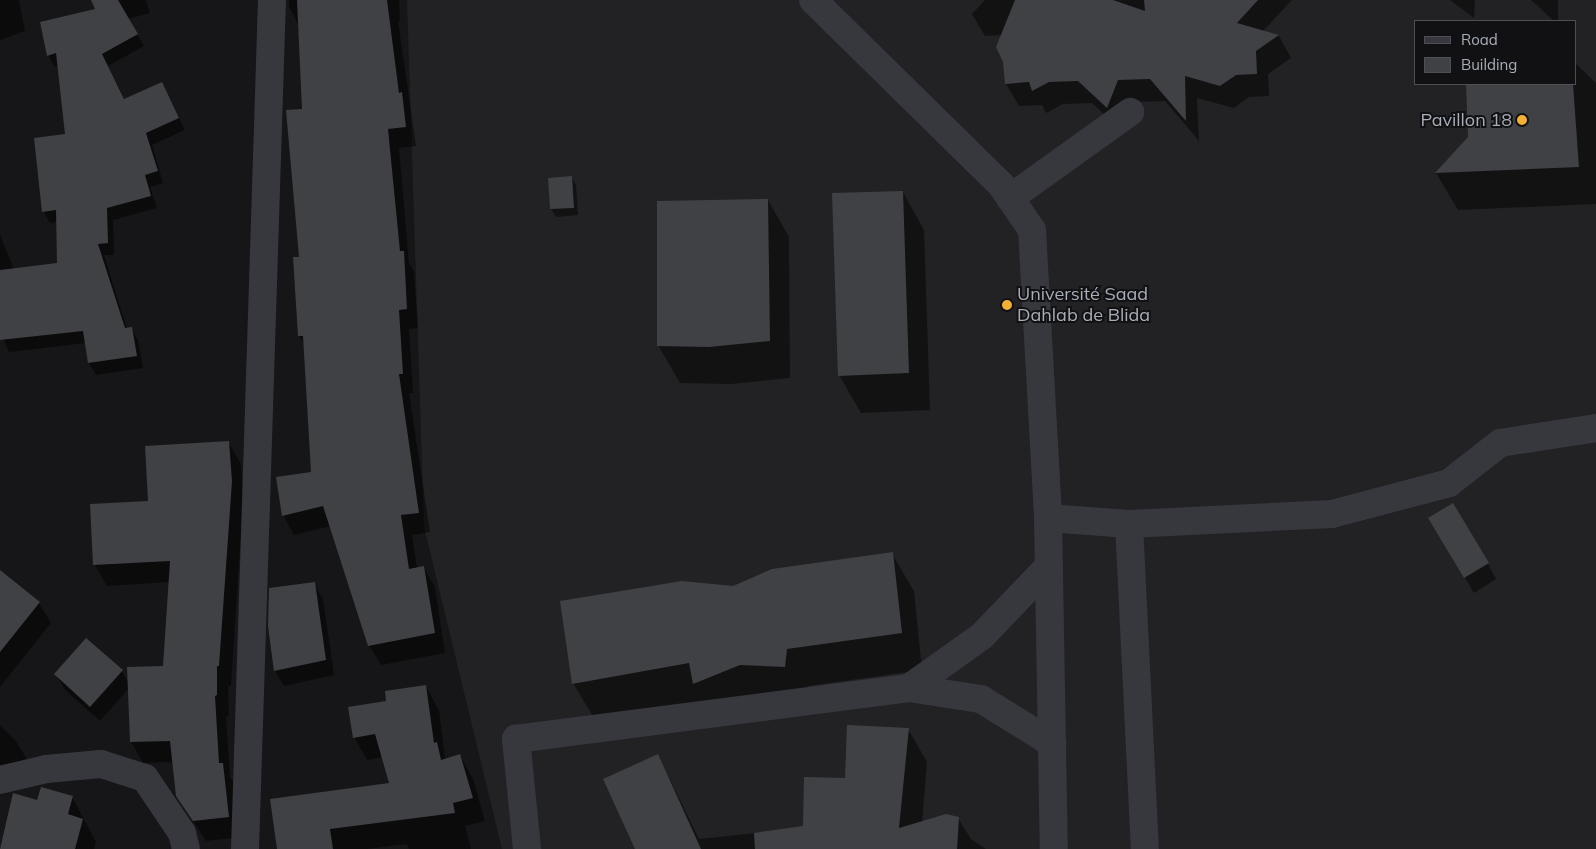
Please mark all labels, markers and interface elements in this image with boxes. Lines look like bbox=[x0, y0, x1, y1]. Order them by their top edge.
legend bbox=[1414, 20, 1576, 85]
text: Road bbox=[1461, 30, 1498, 49]
text: Building bbox=[1461, 55, 1517, 74]
place label: Pavillon 18 bbox=[1420, 109, 1512, 131]
marker: Pavillon 18 bbox=[1516, 114, 1528, 126]
place label: Université Saad Dahlab de Blida bbox=[1017, 284, 1150, 326]
marker: Université Saad Dahlab de Blida bbox=[1001, 299, 1013, 311]

